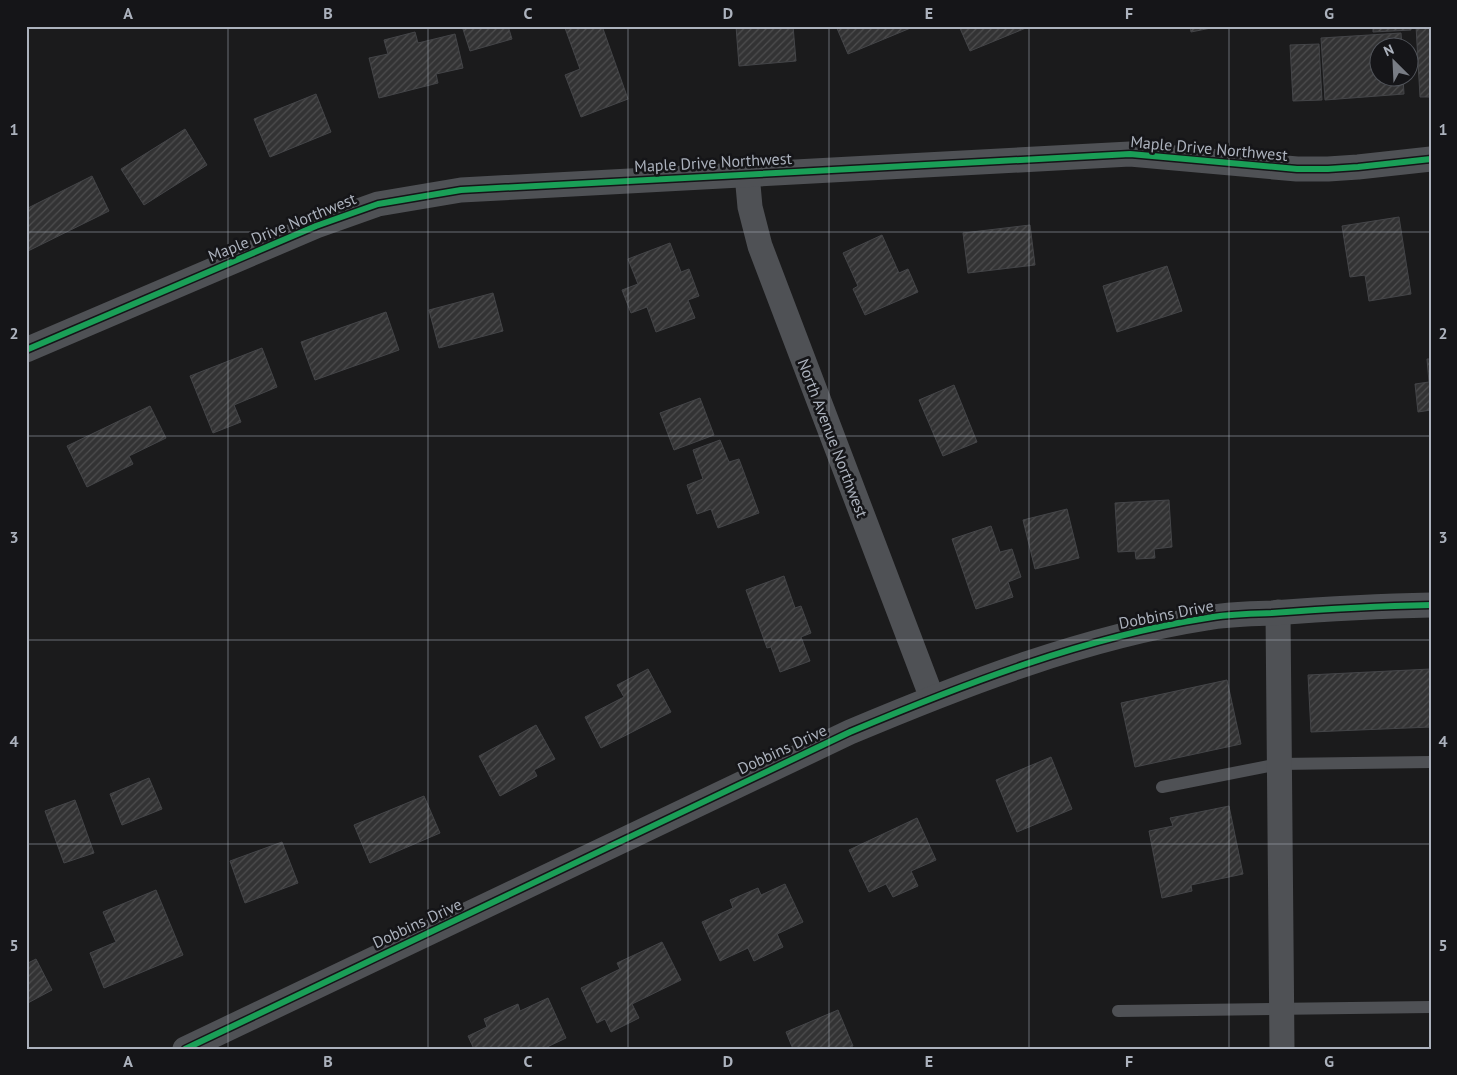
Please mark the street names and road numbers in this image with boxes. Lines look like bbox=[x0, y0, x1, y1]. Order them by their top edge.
street label: Maple Drive Northwest bbox=[1130, 131, 1289, 165]
street label: Maple Drive Northwest bbox=[634, 148, 793, 176]
street label: Maple Drive Northwest bbox=[205, 188, 359, 266]
street label: North Avenue Northwest bbox=[793, 356, 873, 521]
street label: Dobbins Drive bbox=[1117, 595, 1215, 633]
street label: Dobbins Drive bbox=[734, 720, 830, 778]
street label: Dobbins Drive bbox=[369, 894, 465, 952]

